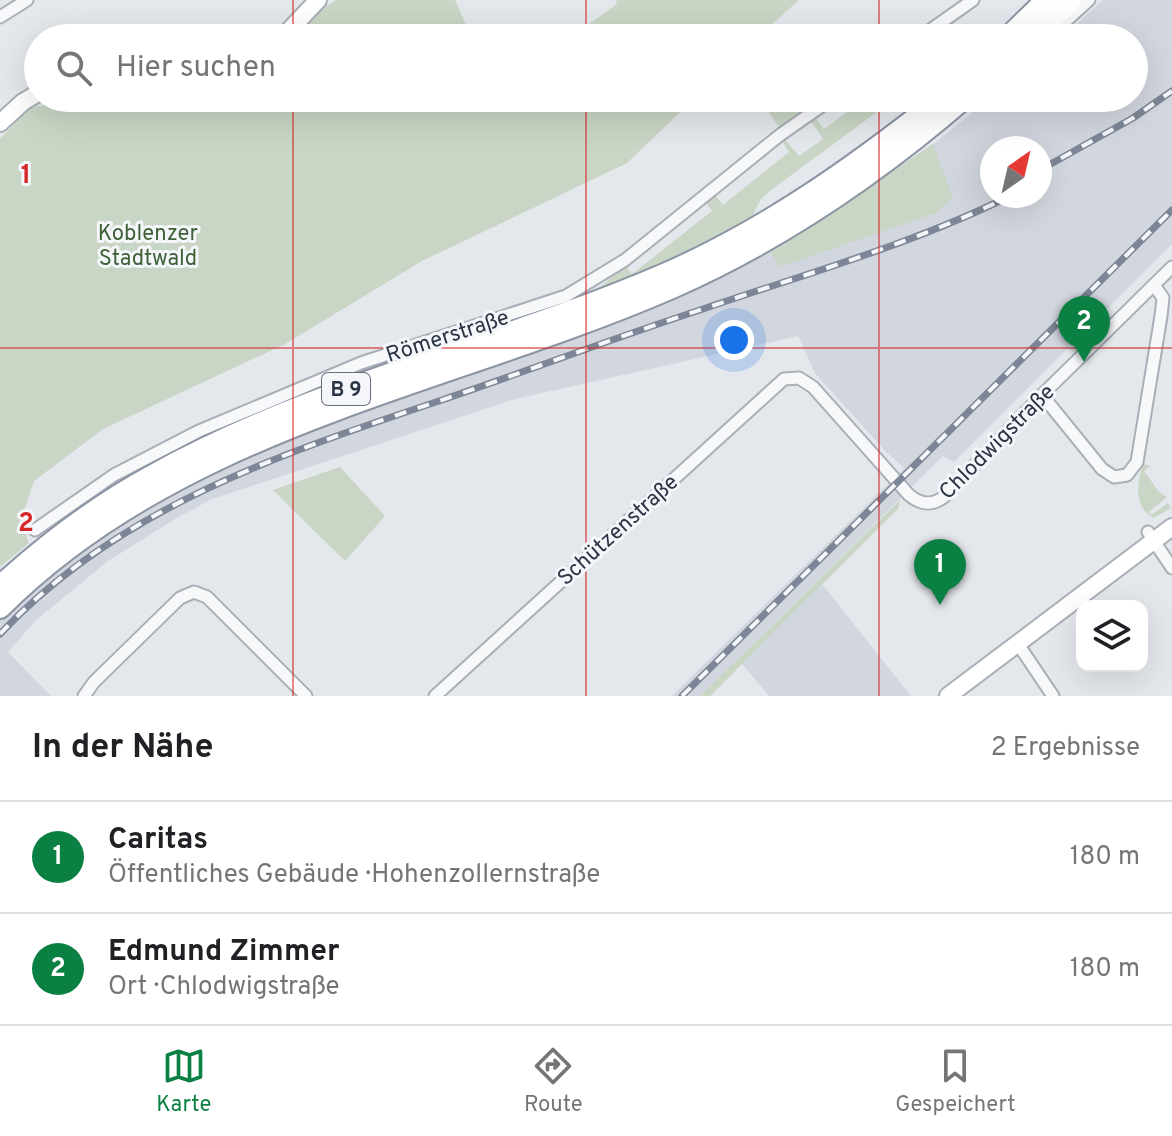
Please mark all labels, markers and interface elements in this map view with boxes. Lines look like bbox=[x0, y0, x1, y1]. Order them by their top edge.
search box bbox=[24, 24, 1148, 112]
icon: search bbox=[52, 46, 96, 90]
text: Hier suchen bbox=[116, 50, 276, 87]
north arrow bbox=[980, 136, 1052, 208]
text: 1 bbox=[21, 160, 31, 193]
park label: Koblenzer Stadtwald bbox=[98, 221, 199, 273]
pin: 2 bbox=[1058, 296, 1110, 362]
street label: Römerstraße bbox=[383, 305, 513, 370]
your location bbox=[714, 320, 754, 360]
road number: B 9 bbox=[322, 373, 370, 405]
street label: Chlodwigstraße bbox=[934, 379, 1061, 506]
street label: Schützenstraße bbox=[553, 470, 685, 592]
text: 2 bbox=[18, 508, 34, 541]
pin: 1 bbox=[914, 539, 966, 605]
map controls bbox=[1076, 600, 1148, 672]
button: layers bbox=[1076, 600, 1148, 672]
text: In der Nähe bbox=[32, 727, 214, 770]
text: 2 Ergebnisse bbox=[991, 732, 1140, 765]
text: Caritas bbox=[108, 822, 208, 859]
text: 1 bbox=[53, 841, 63, 874]
text: 180 m bbox=[1070, 841, 1140, 874]
text: Öffentliches Gebäude · Hohenzollernstraße bbox=[108, 859, 600, 892]
text: Edmund Zimmer bbox=[108, 934, 340, 971]
text: 2 bbox=[50, 953, 66, 986]
text: 180 m bbox=[1070, 953, 1140, 986]
text: Ort · Chlodwigstraße bbox=[108, 971, 340, 1004]
tab: Karte bbox=[156, 1044, 211, 1119]
tab: Route bbox=[524, 1044, 583, 1119]
tab: Gespeichert bbox=[895, 1044, 1016, 1119]

